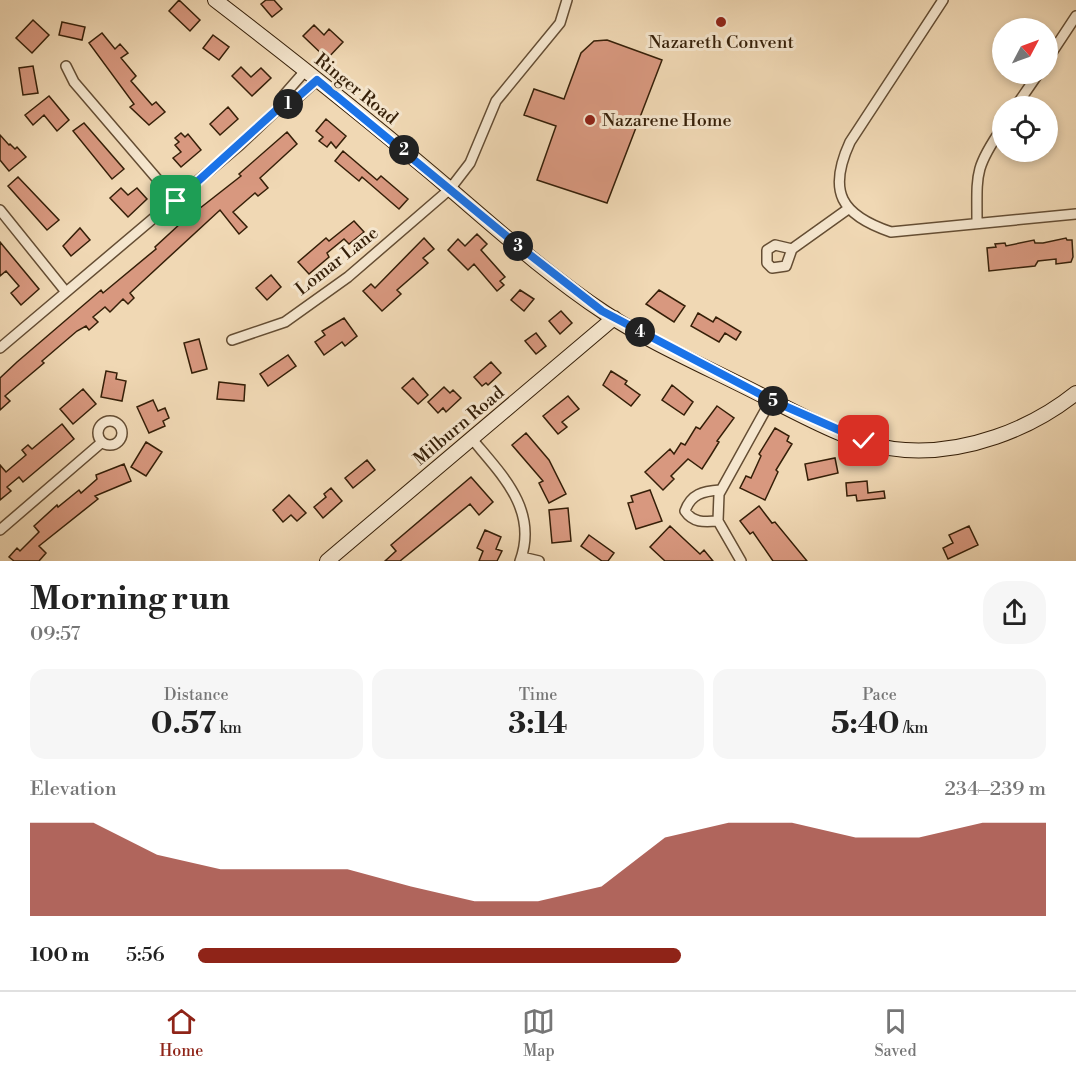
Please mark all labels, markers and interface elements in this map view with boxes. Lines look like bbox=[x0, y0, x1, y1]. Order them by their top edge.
marker: Nazareth Convent bbox=[714, 15, 728, 29]
north arrow bbox=[992, 18, 1058, 84]
map controls bbox=[992, 18, 1058, 162]
place label: Nazareth Convent bbox=[648, 31, 794, 54]
street label: Ringer Road bbox=[310, 48, 403, 130]
pin: 1 bbox=[273, 89, 303, 119]
text: 1 bbox=[284, 94, 292, 114]
button: locate bbox=[992, 96, 1058, 162]
place label: Nazarene Home bbox=[602, 109, 732, 132]
marker: Nazarene Home bbox=[583, 113, 597, 127]
pin: 2 bbox=[389, 135, 419, 165]
text: 2 bbox=[399, 140, 409, 160]
pin bbox=[150, 175, 201, 226]
icon: arrive bbox=[159, 184, 192, 217]
street label: Lomar Lane bbox=[291, 221, 383, 301]
pin: 3 bbox=[503, 231, 533, 261]
text: 3 bbox=[513, 236, 523, 256]
pin: 4 bbox=[625, 317, 655, 347]
text: 4 bbox=[635, 322, 645, 342]
street label: Milburn Road bbox=[409, 381, 510, 471]
pin: 5 bbox=[758, 386, 788, 416]
text: 5 bbox=[768, 391, 778, 411]
pin bbox=[838, 415, 889, 466]
icon: check bbox=[847, 424, 880, 457]
text: Morning run bbox=[30, 579, 230, 620]
button: share bbox=[983, 581, 1046, 644]
text: 09:57 bbox=[30, 622, 80, 647]
text: Distance bbox=[164, 685, 229, 705]
text: Time bbox=[519, 685, 557, 705]
text: Pace bbox=[862, 685, 897, 705]
text: 0.57 bbox=[151, 705, 216, 743]
text: 3:14 bbox=[508, 705, 568, 743]
text: 5:40 bbox=[831, 705, 900, 743]
text: km bbox=[216, 718, 242, 738]
text: /km bbox=[900, 718, 928, 738]
text: Elevation bbox=[30, 777, 117, 802]
text: 234–239 m bbox=[944, 777, 1046, 802]
text: 100 m bbox=[30, 943, 89, 968]
text: 5:56 bbox=[126, 943, 165, 968]
tab: Home bbox=[160, 1005, 203, 1061]
tab: Map bbox=[522, 1005, 555, 1061]
tab: Saved bbox=[874, 1005, 916, 1061]

